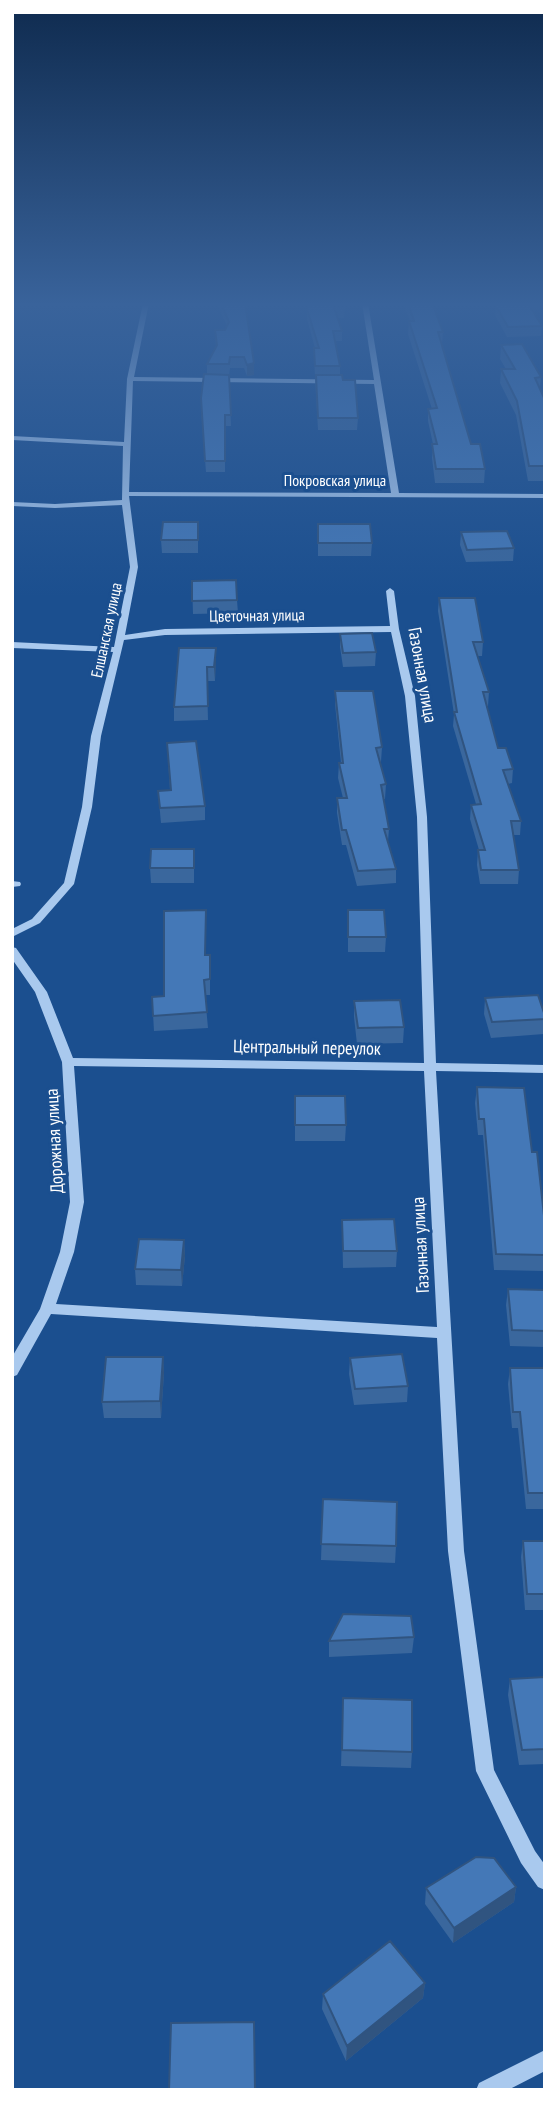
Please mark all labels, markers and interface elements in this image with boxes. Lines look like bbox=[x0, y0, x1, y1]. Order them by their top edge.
street label: Покровская улица bbox=[284, 470, 386, 490]
street label: Елшанская улица bbox=[86, 581, 126, 679]
street label: Цветочная улица bbox=[209, 604, 305, 626]
street label: Газонная улица bbox=[403, 625, 443, 725]
street label: Центральный переулок bbox=[233, 1034, 381, 1060]
street label: Дорожная улица bbox=[40, 1088, 68, 1194]
street label: Газонная улица bbox=[406, 1196, 434, 1294]

